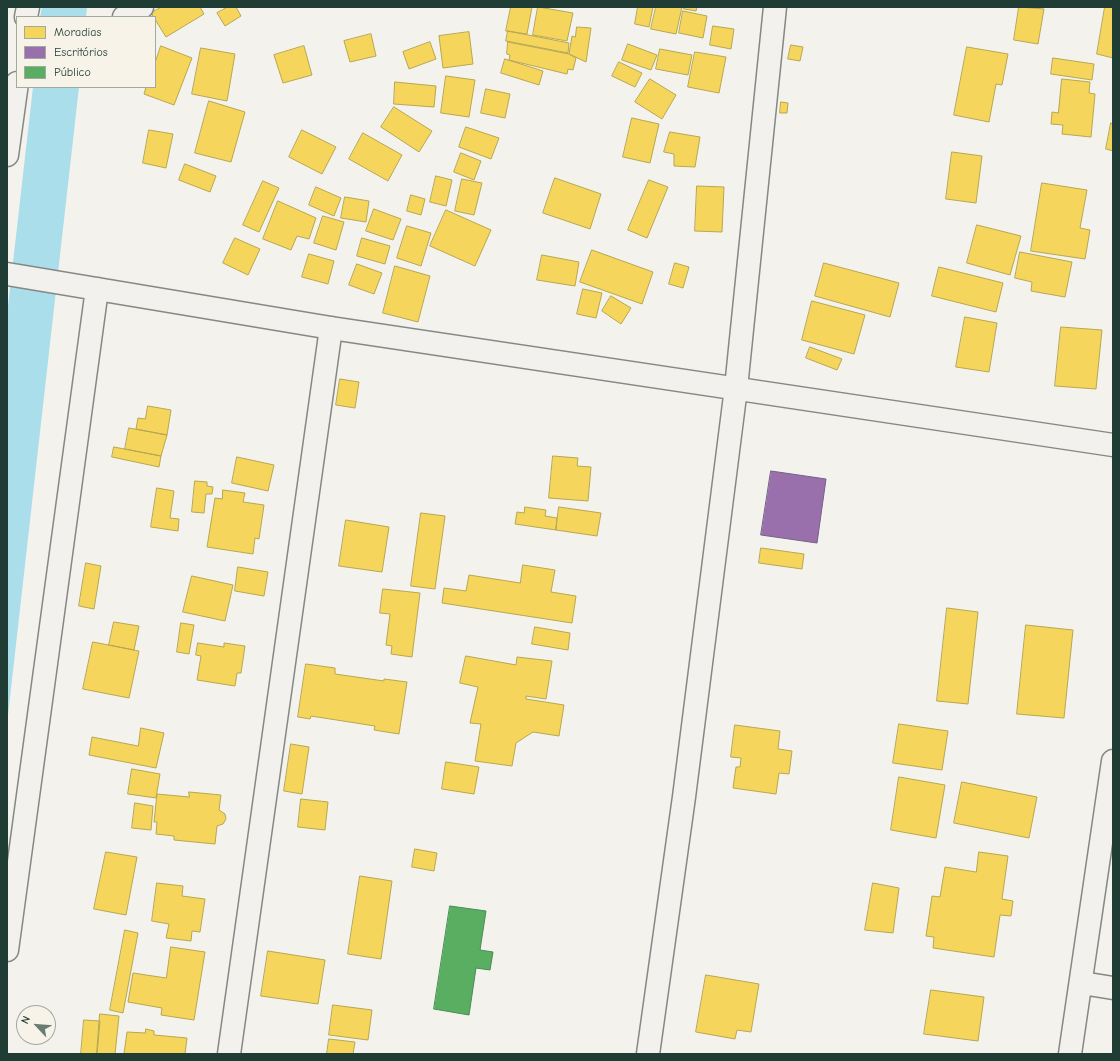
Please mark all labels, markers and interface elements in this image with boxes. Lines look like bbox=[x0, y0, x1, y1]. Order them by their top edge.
legend bbox=[16, 16, 156, 88]
text: Moradias bbox=[54, 25, 101, 39]
text: Escritórios bbox=[54, 45, 108, 59]
text: Público bbox=[54, 65, 91, 79]
north arrow bbox=[16, 1005, 56, 1045]
text: N bbox=[18, 1014, 33, 1026]

